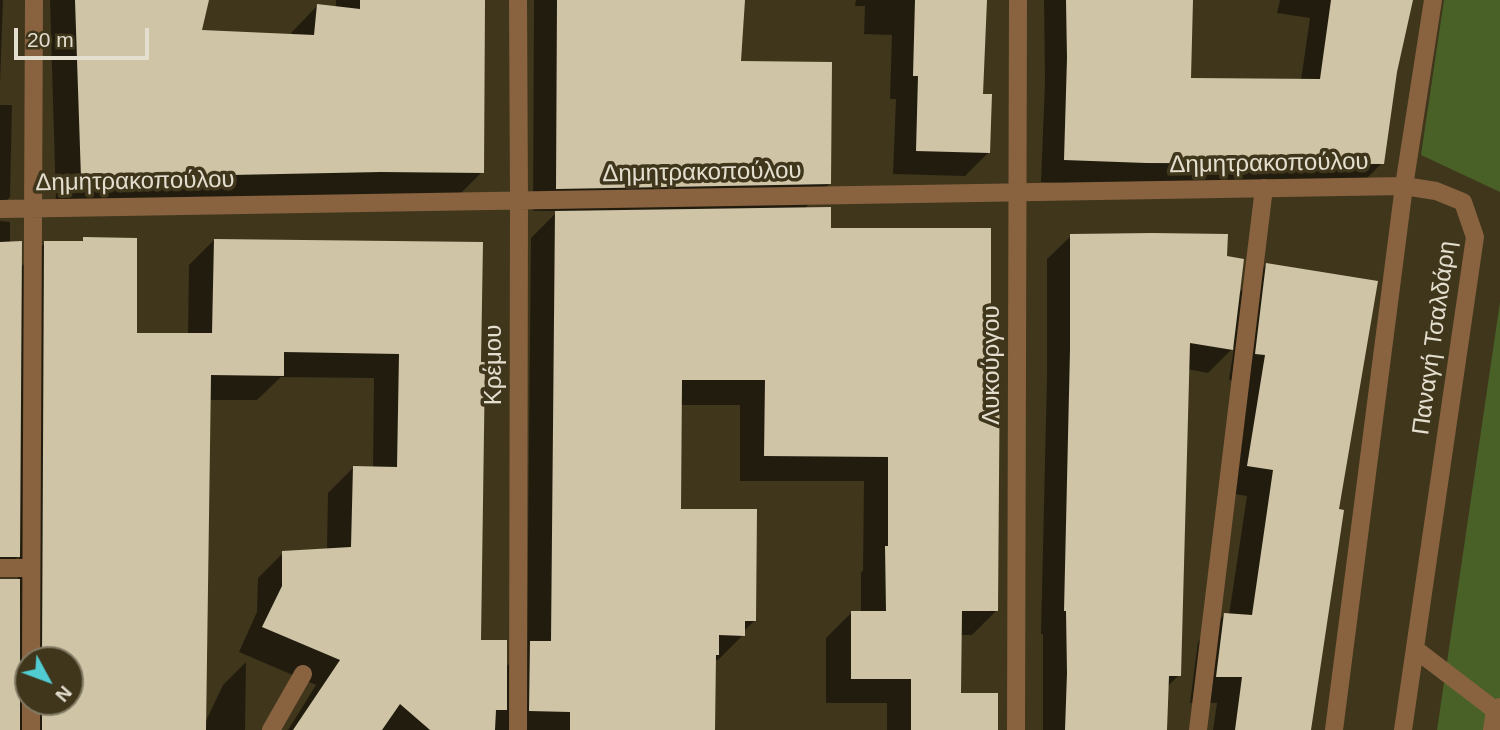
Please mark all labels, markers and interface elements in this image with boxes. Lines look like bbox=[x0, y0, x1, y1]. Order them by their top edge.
scale bar bbox=[18, 14, 152, 58]
text: 20 m bbox=[27, 28, 74, 51]
street label: Δημητρακοπούλου bbox=[1169, 148, 1369, 180]
street label: Δημητρακοπούλου bbox=[602, 157, 802, 189]
street label: Δημητρακοπούλου bbox=[35, 166, 235, 198]
street label: Παναγή Τσαλδάρη bbox=[1407, 239, 1463, 437]
street label: Λυκούργου bbox=[978, 305, 1006, 425]
street label: Κρέμου bbox=[480, 325, 508, 405]
north arrow bbox=[14, 646, 84, 716]
text: N bbox=[51, 682, 76, 706]

